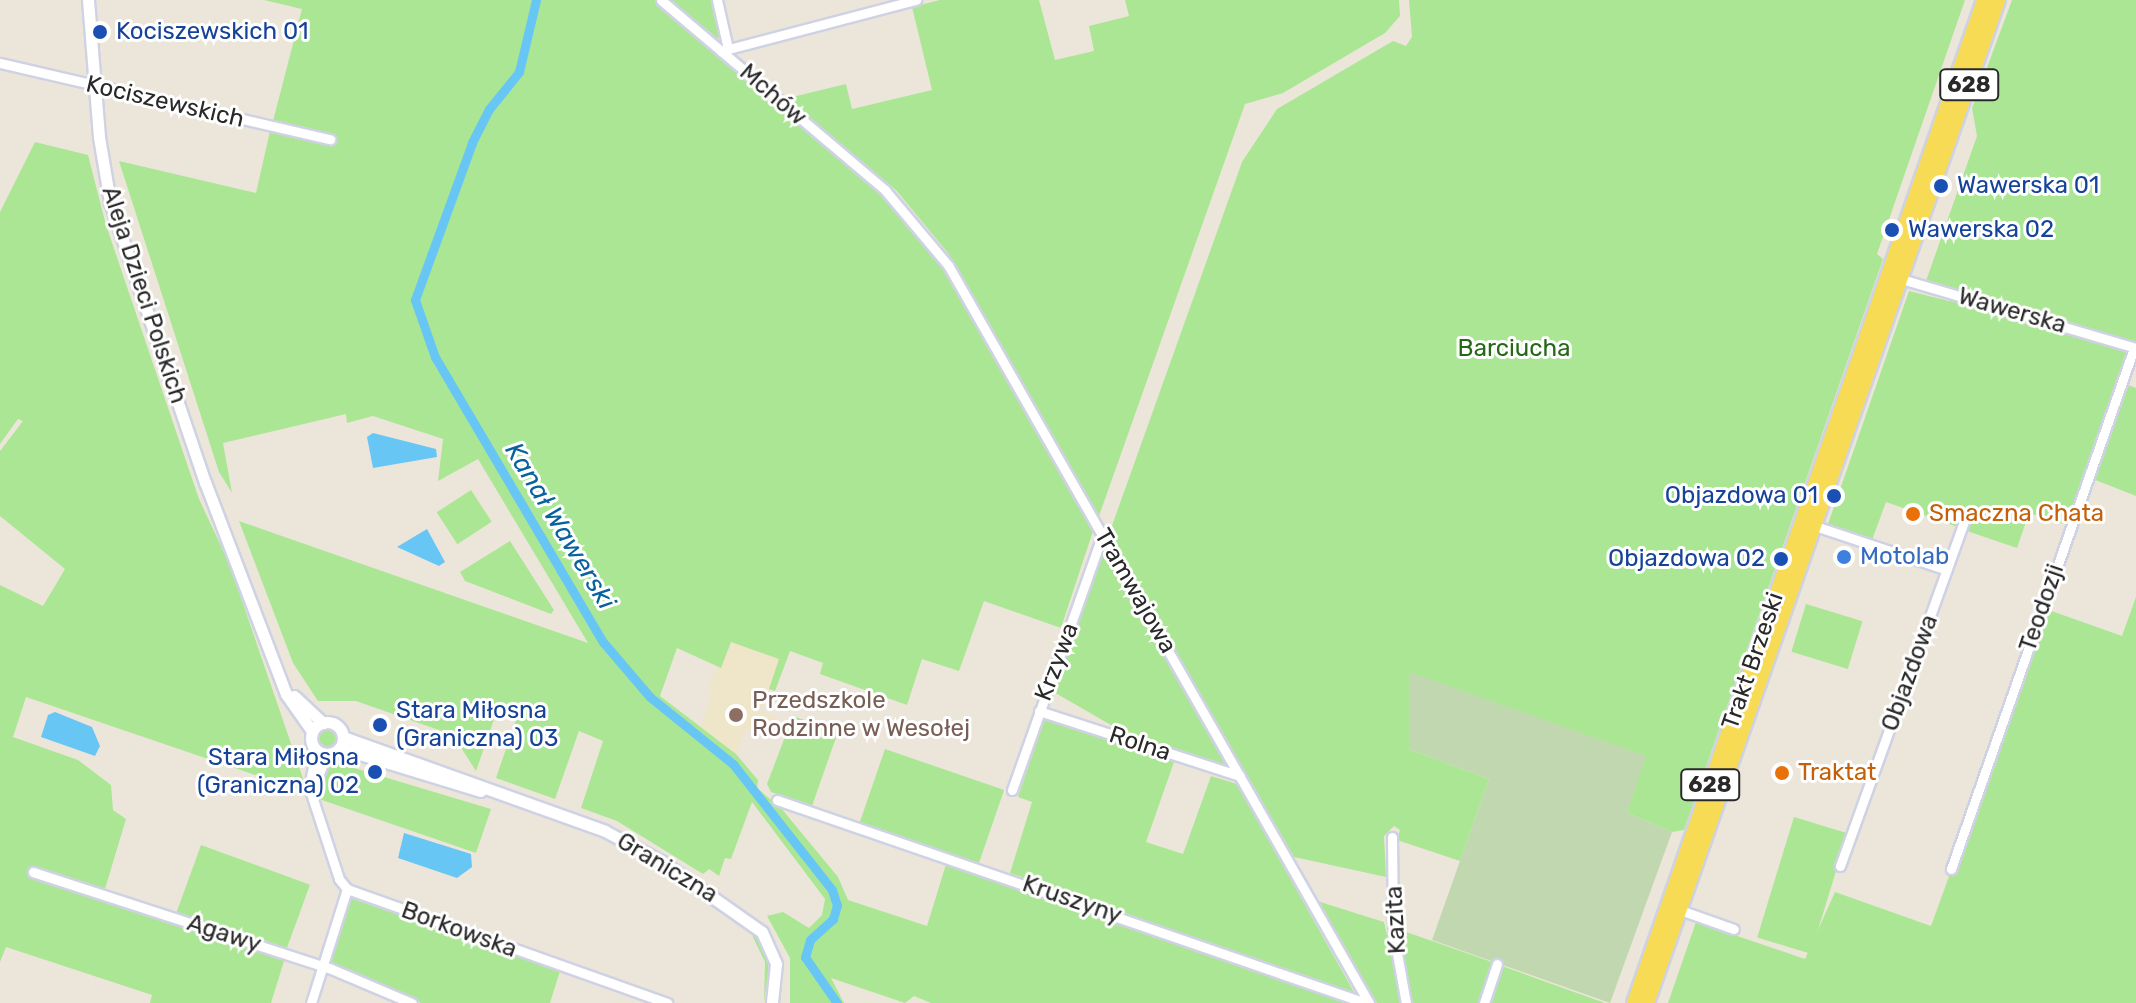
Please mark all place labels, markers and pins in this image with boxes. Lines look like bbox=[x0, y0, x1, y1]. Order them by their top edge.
place label: Kociszewskich 01 bbox=[116, 18, 309, 46]
marker: Kociszewskich 01 bbox=[91, 23, 109, 41]
place label: Wawerska 01 bbox=[1957, 172, 2099, 200]
marker: Wawerska 01 bbox=[1932, 177, 1950, 195]
place label: Wawerska 02 bbox=[1908, 216, 2054, 244]
marker: Wawerska 02 bbox=[1883, 221, 1901, 239]
place label: Objazdowa 01 bbox=[1665, 482, 1818, 510]
marker: Objazdowa 01 bbox=[1825, 487, 1843, 505]
place label: Smaczna Chata bbox=[1929, 500, 2104, 528]
marker: Smaczna Chata bbox=[1904, 505, 1922, 523]
place label: Motolab bbox=[1860, 543, 1949, 571]
place label: Objazdowa 02 bbox=[1608, 545, 1765, 573]
marker: Motolab bbox=[1835, 548, 1853, 566]
marker: Objazdowa 02 bbox=[1772, 550, 1790, 568]
place label: Przedszkole Rodzinne w Wesołej bbox=[752, 687, 972, 743]
place label: Stara Miłosna (Graniczna) 03 bbox=[396, 697, 558, 753]
marker: Przedszkole Rodzinne w Wesołej bbox=[727, 706, 745, 724]
marker: Stara Miłosna (Graniczna) 03 bbox=[371, 716, 389, 734]
place label: Stara Miłosna (Graniczna) 02 bbox=[197, 744, 359, 800]
place label: Traktat bbox=[1798, 759, 1876, 787]
marker: Stara Miłosna (Graniczna) 02 bbox=[366, 763, 384, 781]
marker: Traktat bbox=[1773, 764, 1791, 782]

